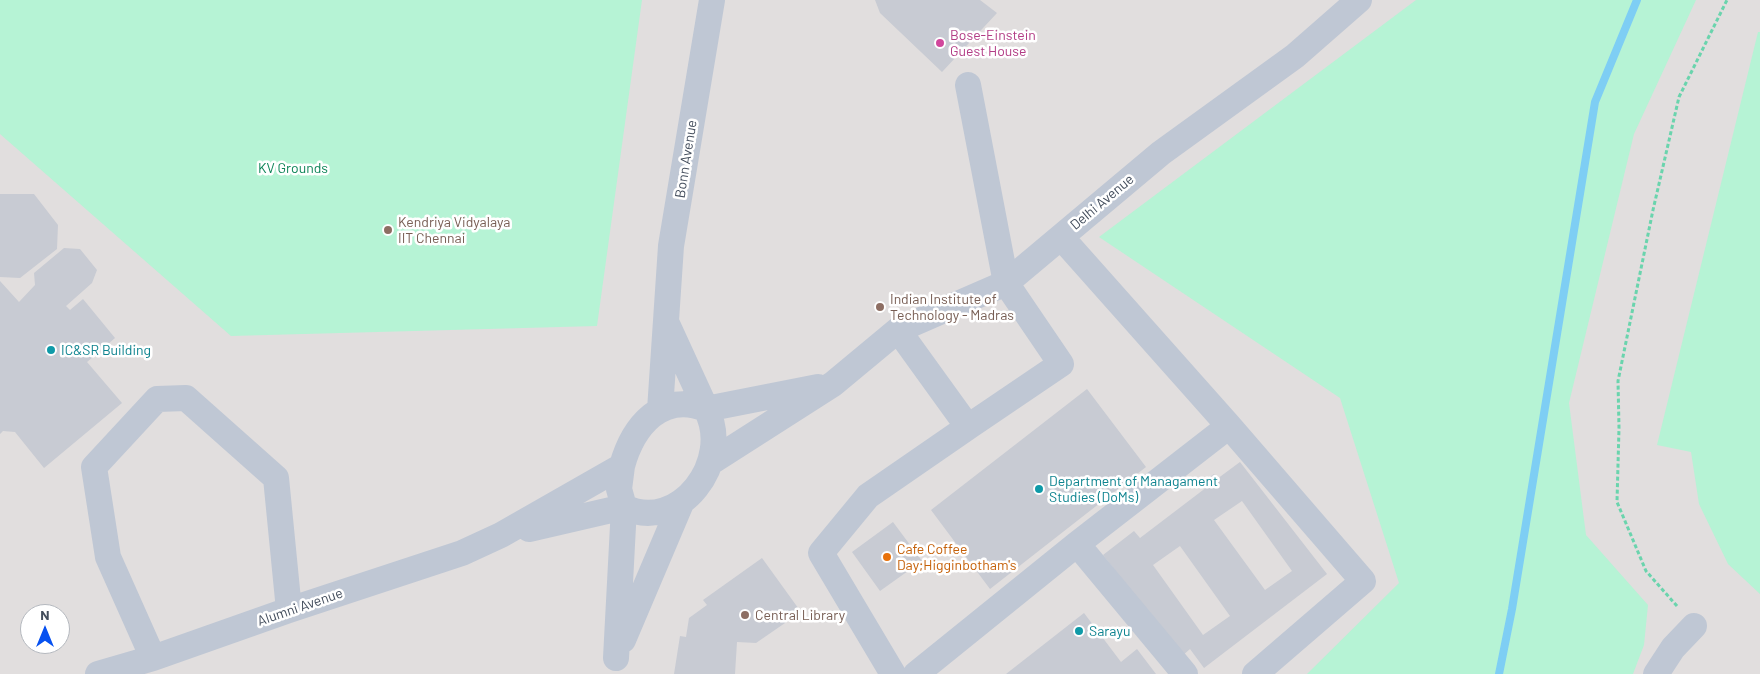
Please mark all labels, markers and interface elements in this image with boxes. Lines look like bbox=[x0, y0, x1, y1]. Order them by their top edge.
place label: Bose-Einstein Guest House bbox=[950, 27, 1036, 59]
marker: Bose-Einstein Guest House bbox=[934, 37, 946, 49]
street label: Bonn Avenue bbox=[672, 119, 700, 199]
park label: KV Grounds bbox=[258, 160, 328, 176]
street label: Delhi Avenue bbox=[1067, 171, 1137, 233]
place label: Kendriya Vidyalaya IIT Chennai bbox=[398, 214, 510, 246]
marker: Kendriya Vidyalaya IIT Chennai bbox=[382, 224, 394, 236]
place label: Indian Institute of Technology - Madras bbox=[890, 291, 1014, 324]
marker: Indian Institute of Technology - Madras bbox=[874, 301, 886, 313]
place label: IC&SR Building bbox=[61, 342, 151, 358]
marker: IC&SR Building bbox=[45, 344, 57, 356]
place label: Department of Managament Studies (DoMs) bbox=[1049, 473, 1218, 506]
marker: Department of Managament Studies (DoMs) bbox=[1033, 483, 1045, 495]
place label: Cafe Coffee Day;Higginbotham's bbox=[897, 541, 1016, 574]
marker: Cafe Coffee Day;Higginbotham's bbox=[881, 551, 893, 563]
street label: Alumni Avenue bbox=[255, 585, 345, 629]
north arrow bbox=[20, 604, 70, 654]
text: N bbox=[40, 606, 50, 623]
place label: Central Library bbox=[755, 607, 845, 623]
marker: Central Library bbox=[739, 609, 751, 621]
place label: Sarayu bbox=[1089, 623, 1130, 639]
marker: Sarayu bbox=[1073, 625, 1085, 637]

